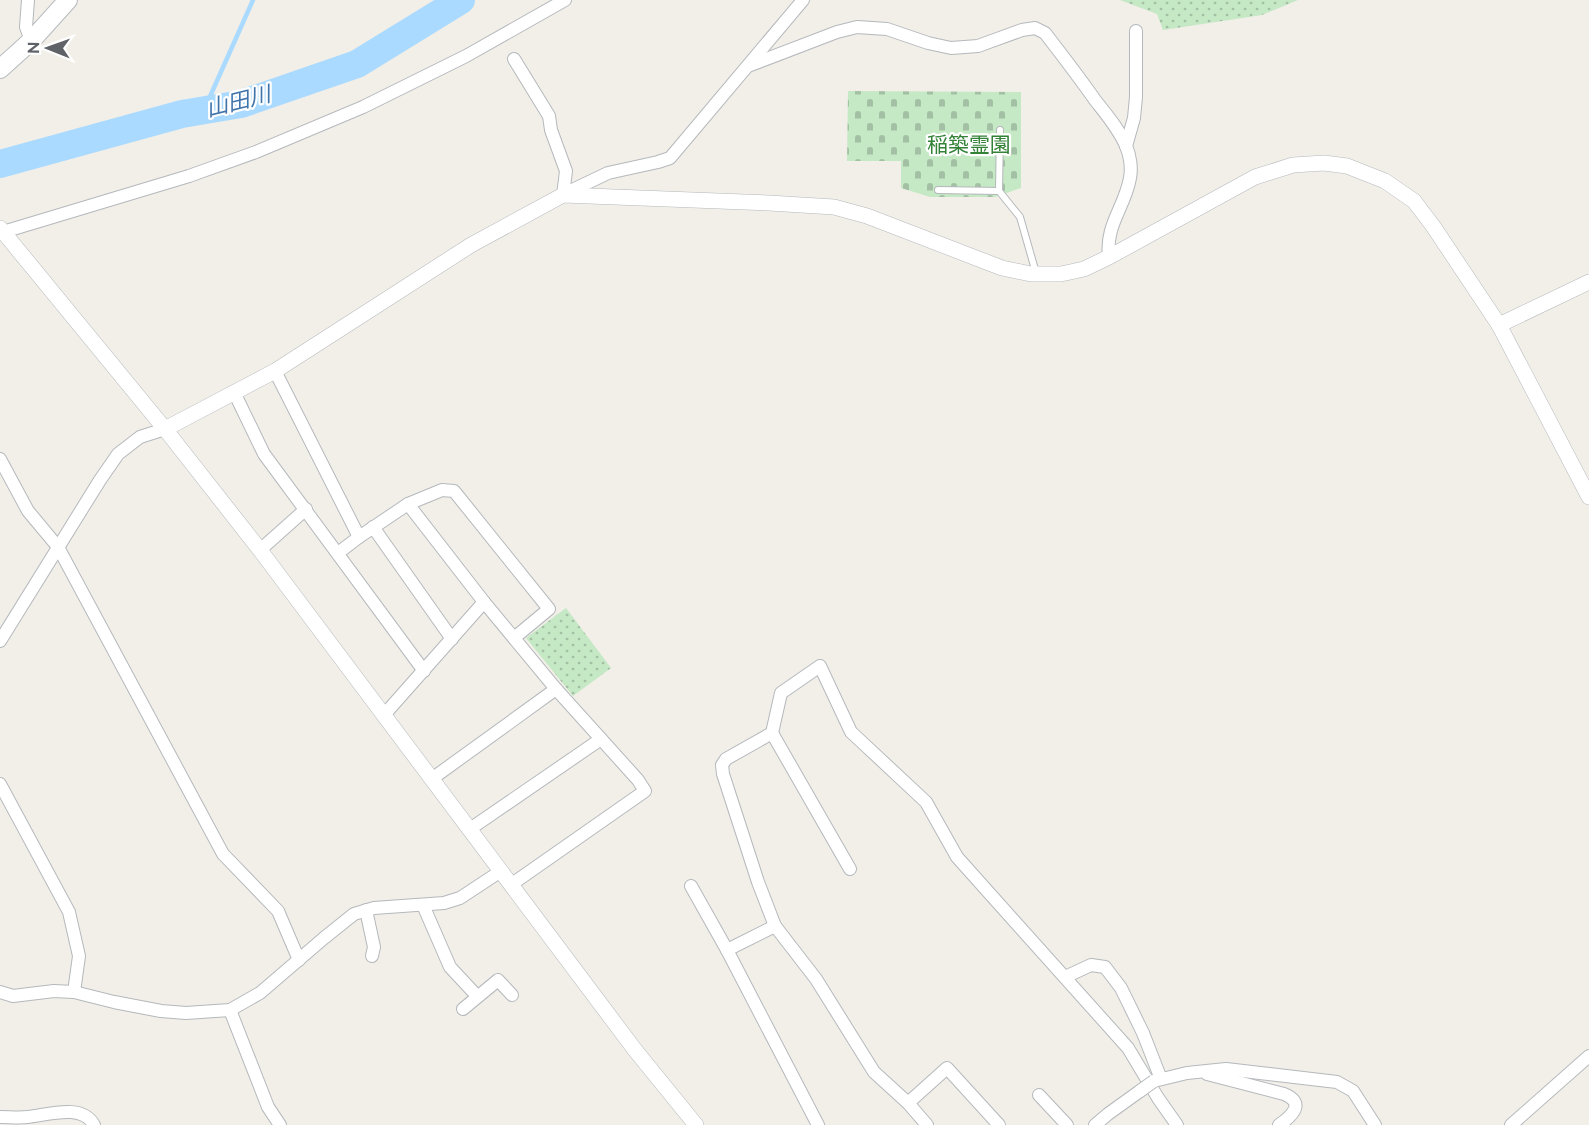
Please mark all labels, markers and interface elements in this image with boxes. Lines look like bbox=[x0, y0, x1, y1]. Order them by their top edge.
north arrow bbox=[18, 18, 78, 78]
text: N bbox=[24, 41, 43, 54]
water label: 山田川 bbox=[203, 80, 275, 122]
park label: 稲築霊園 bbox=[927, 132, 1011, 157]

